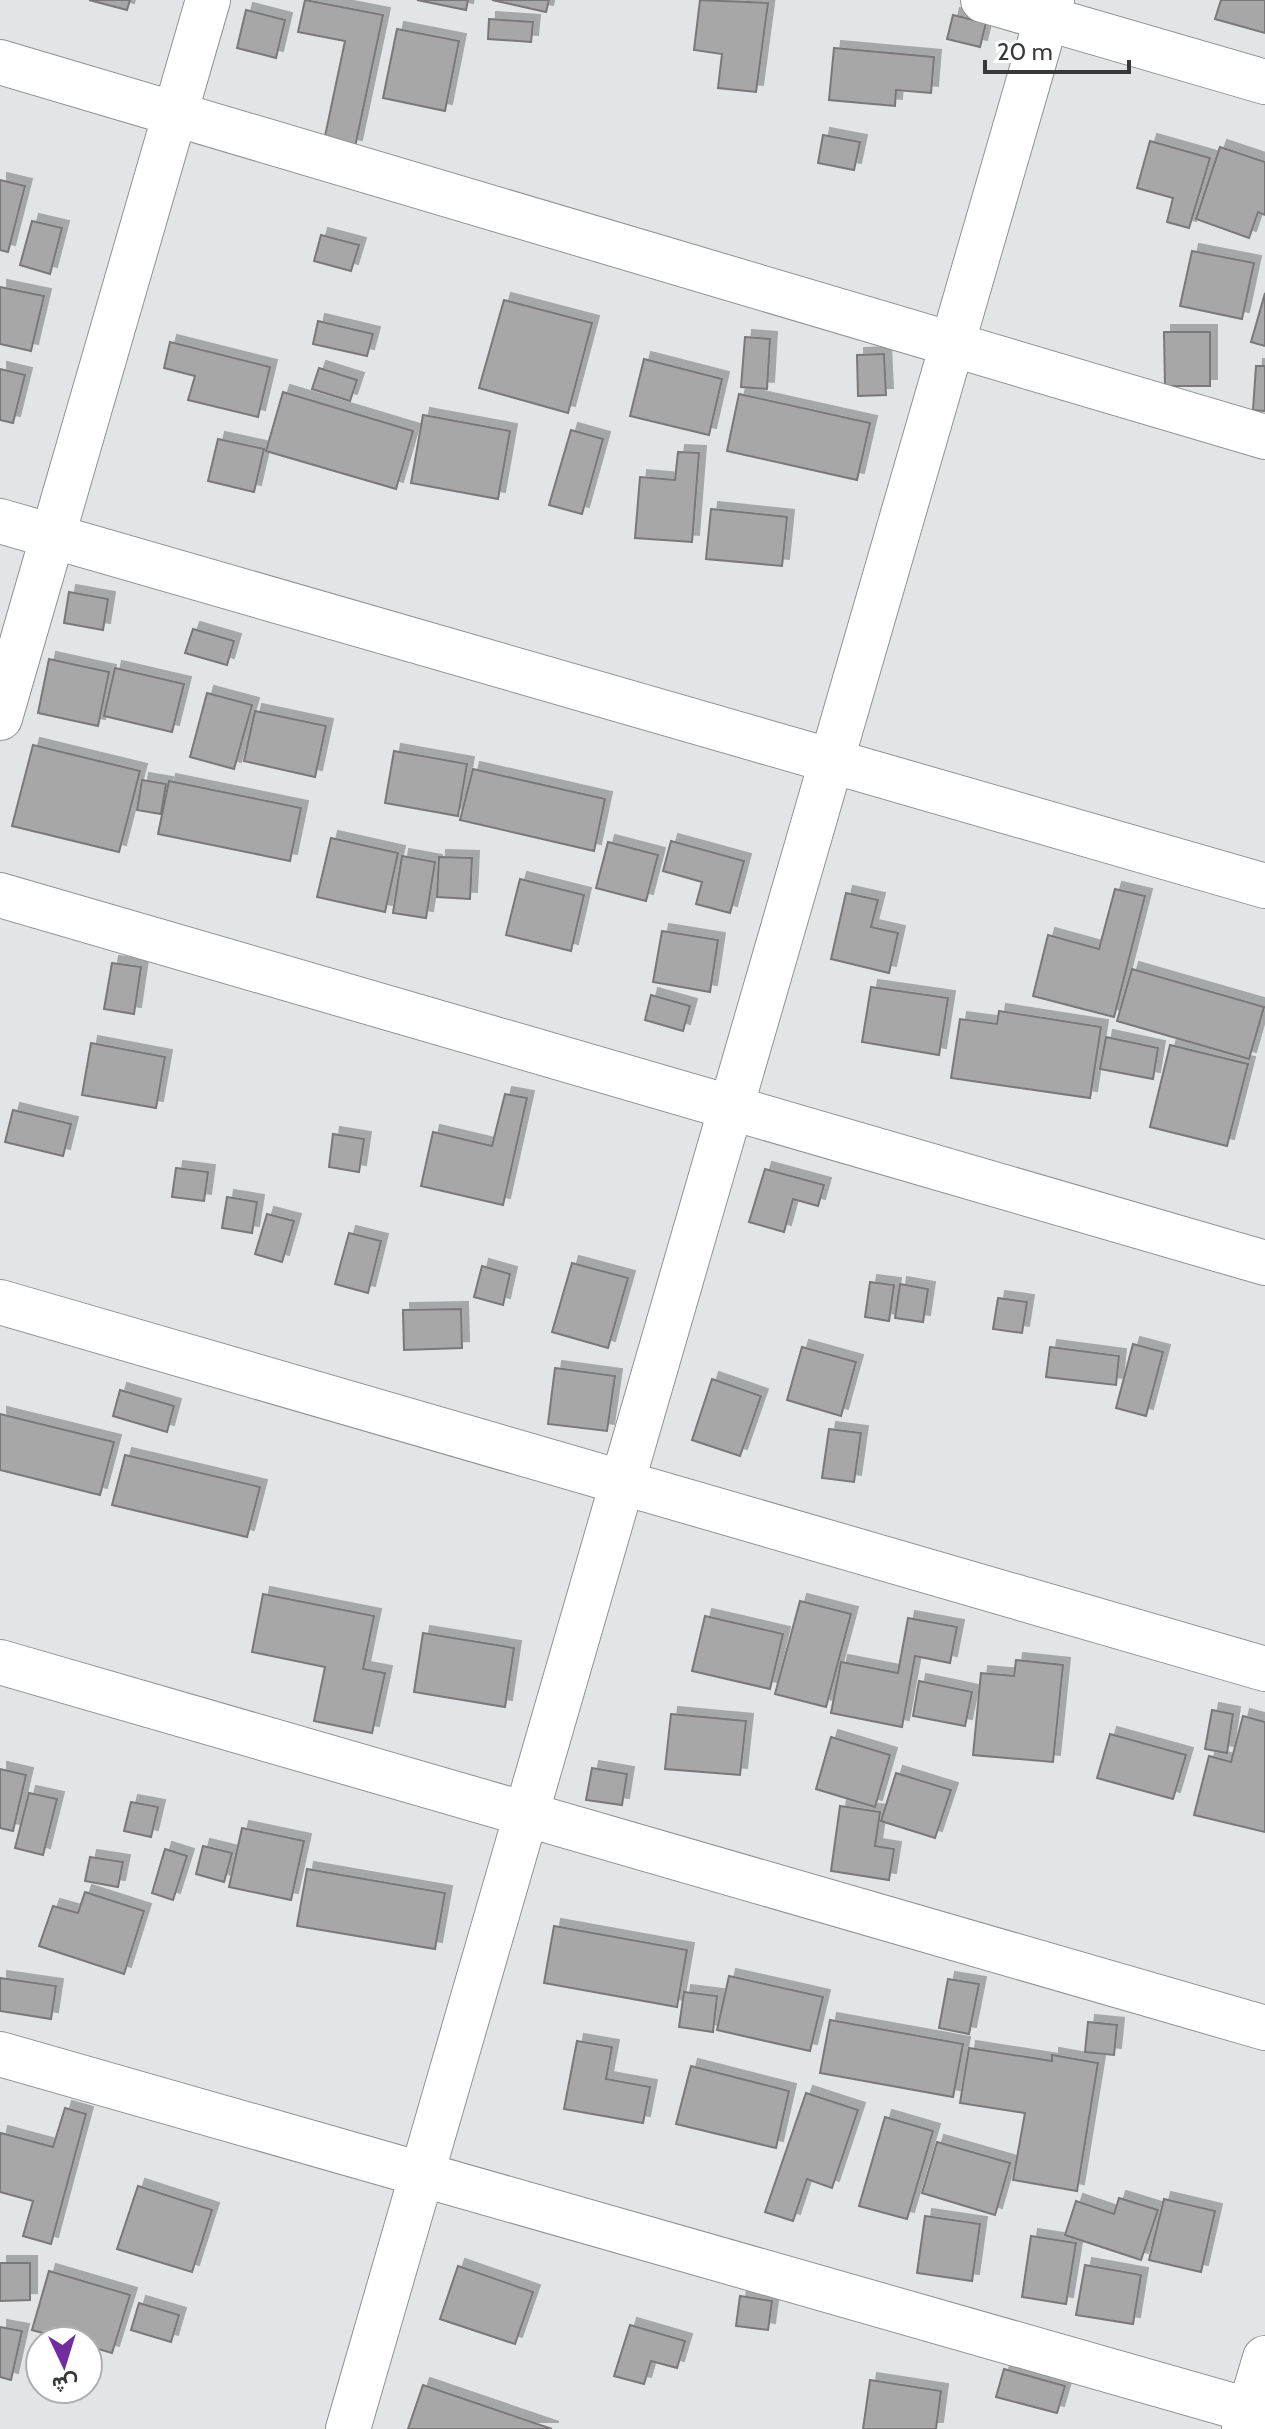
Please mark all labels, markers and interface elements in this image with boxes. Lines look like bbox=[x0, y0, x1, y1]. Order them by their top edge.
scale bar bbox=[985, 24, 1129, 74]
text: 20 m bbox=[997, 37, 1053, 66]
north arrow bbox=[24, 2325, 104, 2405]
text: ش bbox=[51, 2370, 79, 2399]

